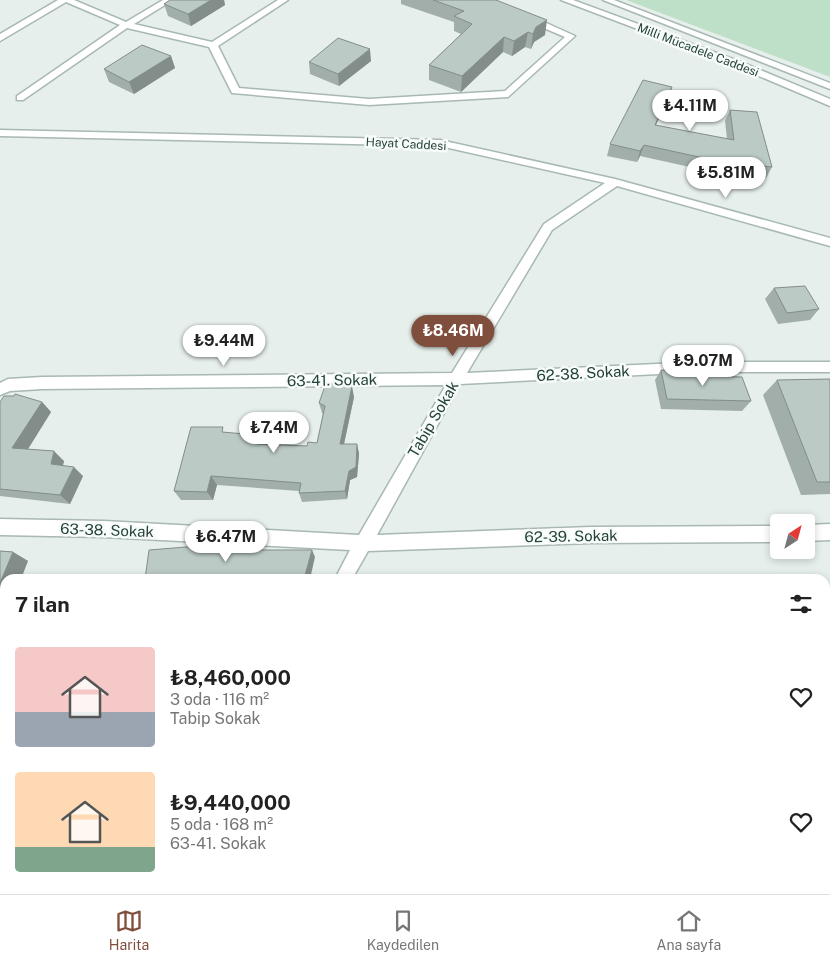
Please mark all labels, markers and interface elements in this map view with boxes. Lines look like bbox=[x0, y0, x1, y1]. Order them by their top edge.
street label: Milli Mücadele Caddesi bbox=[635, 20, 761, 80]
pin: ₺4.11M bbox=[649, 90, 731, 132]
text: ₺4.11M bbox=[663, 96, 717, 115]
street label: Hayat Caddesi bbox=[365, 135, 447, 153]
pin: ₺5.81M bbox=[685, 156, 767, 199]
text: ₺5.81M bbox=[697, 163, 755, 182]
pin: ₺8.46M bbox=[412, 314, 494, 357]
text: ₺8.46M bbox=[422, 321, 484, 340]
pin: ₺9.44M bbox=[183, 324, 265, 367]
text: ₺9.44M bbox=[194, 331, 254, 350]
pin: ₺9.07M bbox=[662, 344, 744, 387]
text: ₺9.07M bbox=[673, 351, 733, 370]
street label: 62-38. Sokak bbox=[536, 362, 630, 384]
street label: 63-41. Sokak bbox=[287, 371, 377, 389]
street label: Tabip Sokak bbox=[404, 378, 462, 460]
pin: ₺7.4M bbox=[239, 412, 309, 454]
text: ₺7.4M bbox=[250, 418, 298, 437]
north arrow bbox=[770, 514, 815, 559]
map controls bbox=[770, 514, 815, 559]
street label: 63-38. Sokak bbox=[60, 520, 154, 540]
pin: ₺6.47M bbox=[185, 520, 267, 563]
text: ₺6.47M bbox=[196, 527, 256, 546]
street label: 62-39. Sokak bbox=[524, 527, 618, 545]
icon: filters bbox=[787, 590, 815, 618]
text: 7 ilan bbox=[15, 592, 70, 617]
text: ₺8,460,000 bbox=[170, 665, 291, 690]
icon: home bbox=[55, 667, 115, 727]
icon: heart bbox=[787, 683, 815, 711]
text: 3 oda · 116 m² bbox=[170, 690, 269, 709]
text: Tabip Sokak bbox=[170, 709, 261, 728]
text: ₺9,440,000 bbox=[170, 790, 291, 815]
icon: home bbox=[55, 792, 115, 852]
icon: heart bbox=[787, 808, 815, 836]
text: 5 oda · 168 m² bbox=[170, 815, 273, 834]
text: 63-41. Sokak bbox=[170, 834, 266, 853]
tab: Harita bbox=[109, 907, 149, 953]
tab: Kaydedilen bbox=[367, 907, 439, 953]
tab: Ana sayfa bbox=[657, 907, 721, 953]

